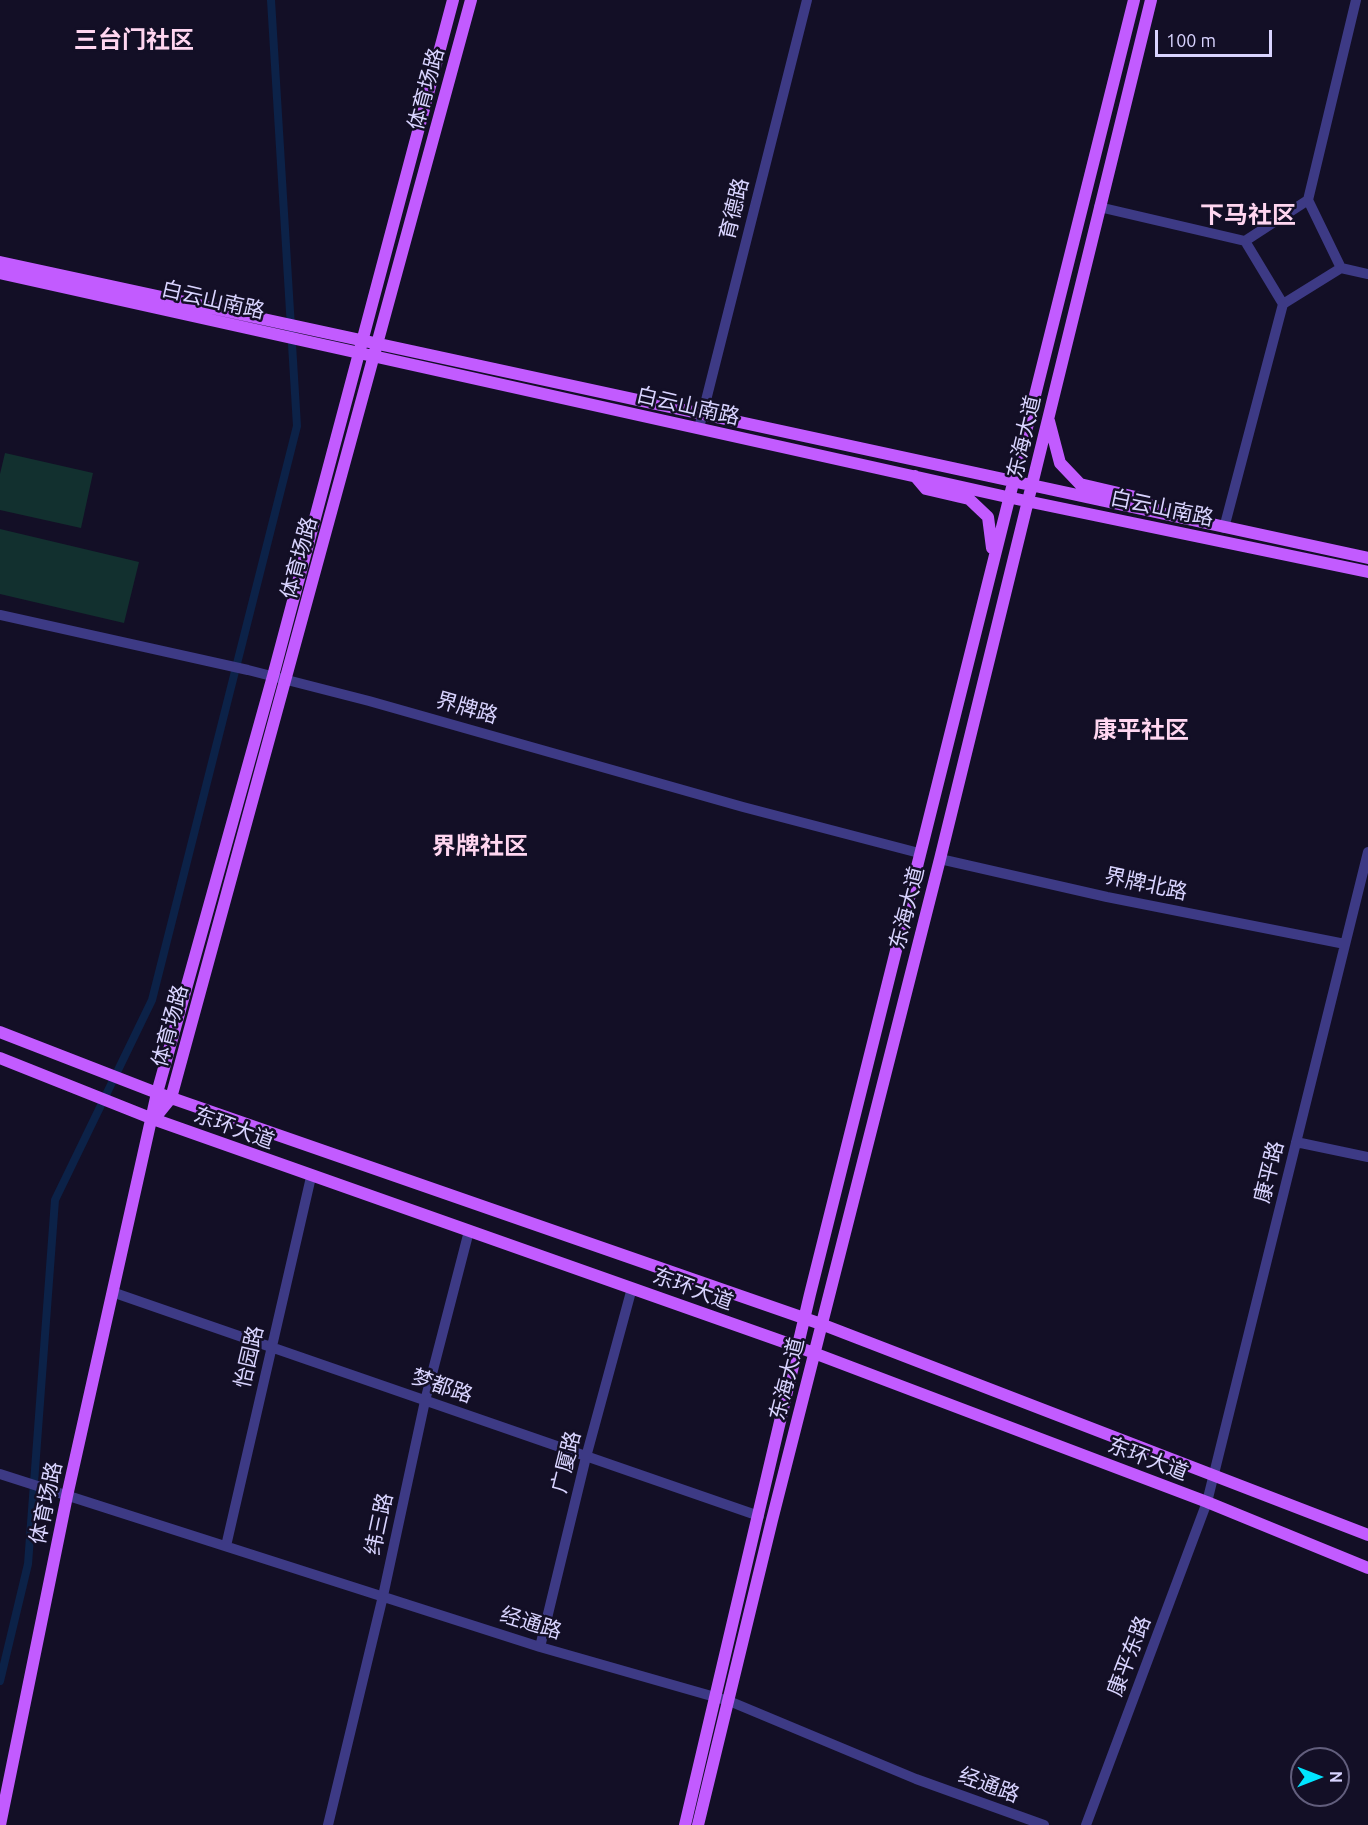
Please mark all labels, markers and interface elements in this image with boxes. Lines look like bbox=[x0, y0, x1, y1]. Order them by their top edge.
scale bar bbox=[1158, 18, 1275, 56]
district label: 三台门社区 bbox=[74, 26, 194, 54]
text: 100 m bbox=[1166, 30, 1216, 50]
street label: 体育场路 bbox=[403, 45, 449, 133]
street label: 育德路 bbox=[714, 175, 754, 243]
district label: 下马社区 bbox=[1200, 201, 1296, 229]
street label: 白云山南路 bbox=[159, 276, 267, 324]
street label: 白云山南路 bbox=[634, 382, 742, 430]
street label: 东海大道 bbox=[1002, 393, 1046, 481]
street label: 白云山南路 bbox=[1108, 485, 1216, 531]
street label: 体育场路 bbox=[276, 514, 322, 602]
street label: 界牌路 bbox=[433, 687, 501, 729]
district label: 康平社区 bbox=[1093, 716, 1189, 744]
district label: 界牌社区 bbox=[432, 832, 528, 860]
street label: 界牌北路 bbox=[1102, 863, 1190, 905]
street label: 东海大道 bbox=[885, 864, 929, 952]
street label: 体育场路 bbox=[147, 982, 193, 1070]
street label: 东环大道 bbox=[190, 1102, 278, 1154]
street label: 康平路 bbox=[1249, 1138, 1289, 1206]
street label: 东环大道 bbox=[649, 1263, 737, 1315]
street label: 怡园路 bbox=[230, 1323, 268, 1391]
street label: 东海大道 bbox=[765, 1335, 809, 1423]
street label: 梦都路 bbox=[408, 1364, 476, 1408]
street label: 广厦路 bbox=[546, 1428, 586, 1496]
street label: 东环大道 bbox=[1104, 1432, 1192, 1486]
street label: 体育场路 bbox=[25, 1459, 67, 1547]
street label: 纬三路 bbox=[360, 1491, 398, 1557]
street label: 经通路 bbox=[497, 1602, 565, 1644]
street label: 康平东路 bbox=[1102, 1612, 1156, 1700]
north arrow bbox=[1290, 1747, 1350, 1807]
street label: 经通路 bbox=[955, 1762, 1023, 1808]
text: N bbox=[1327, 1771, 1345, 1783]

